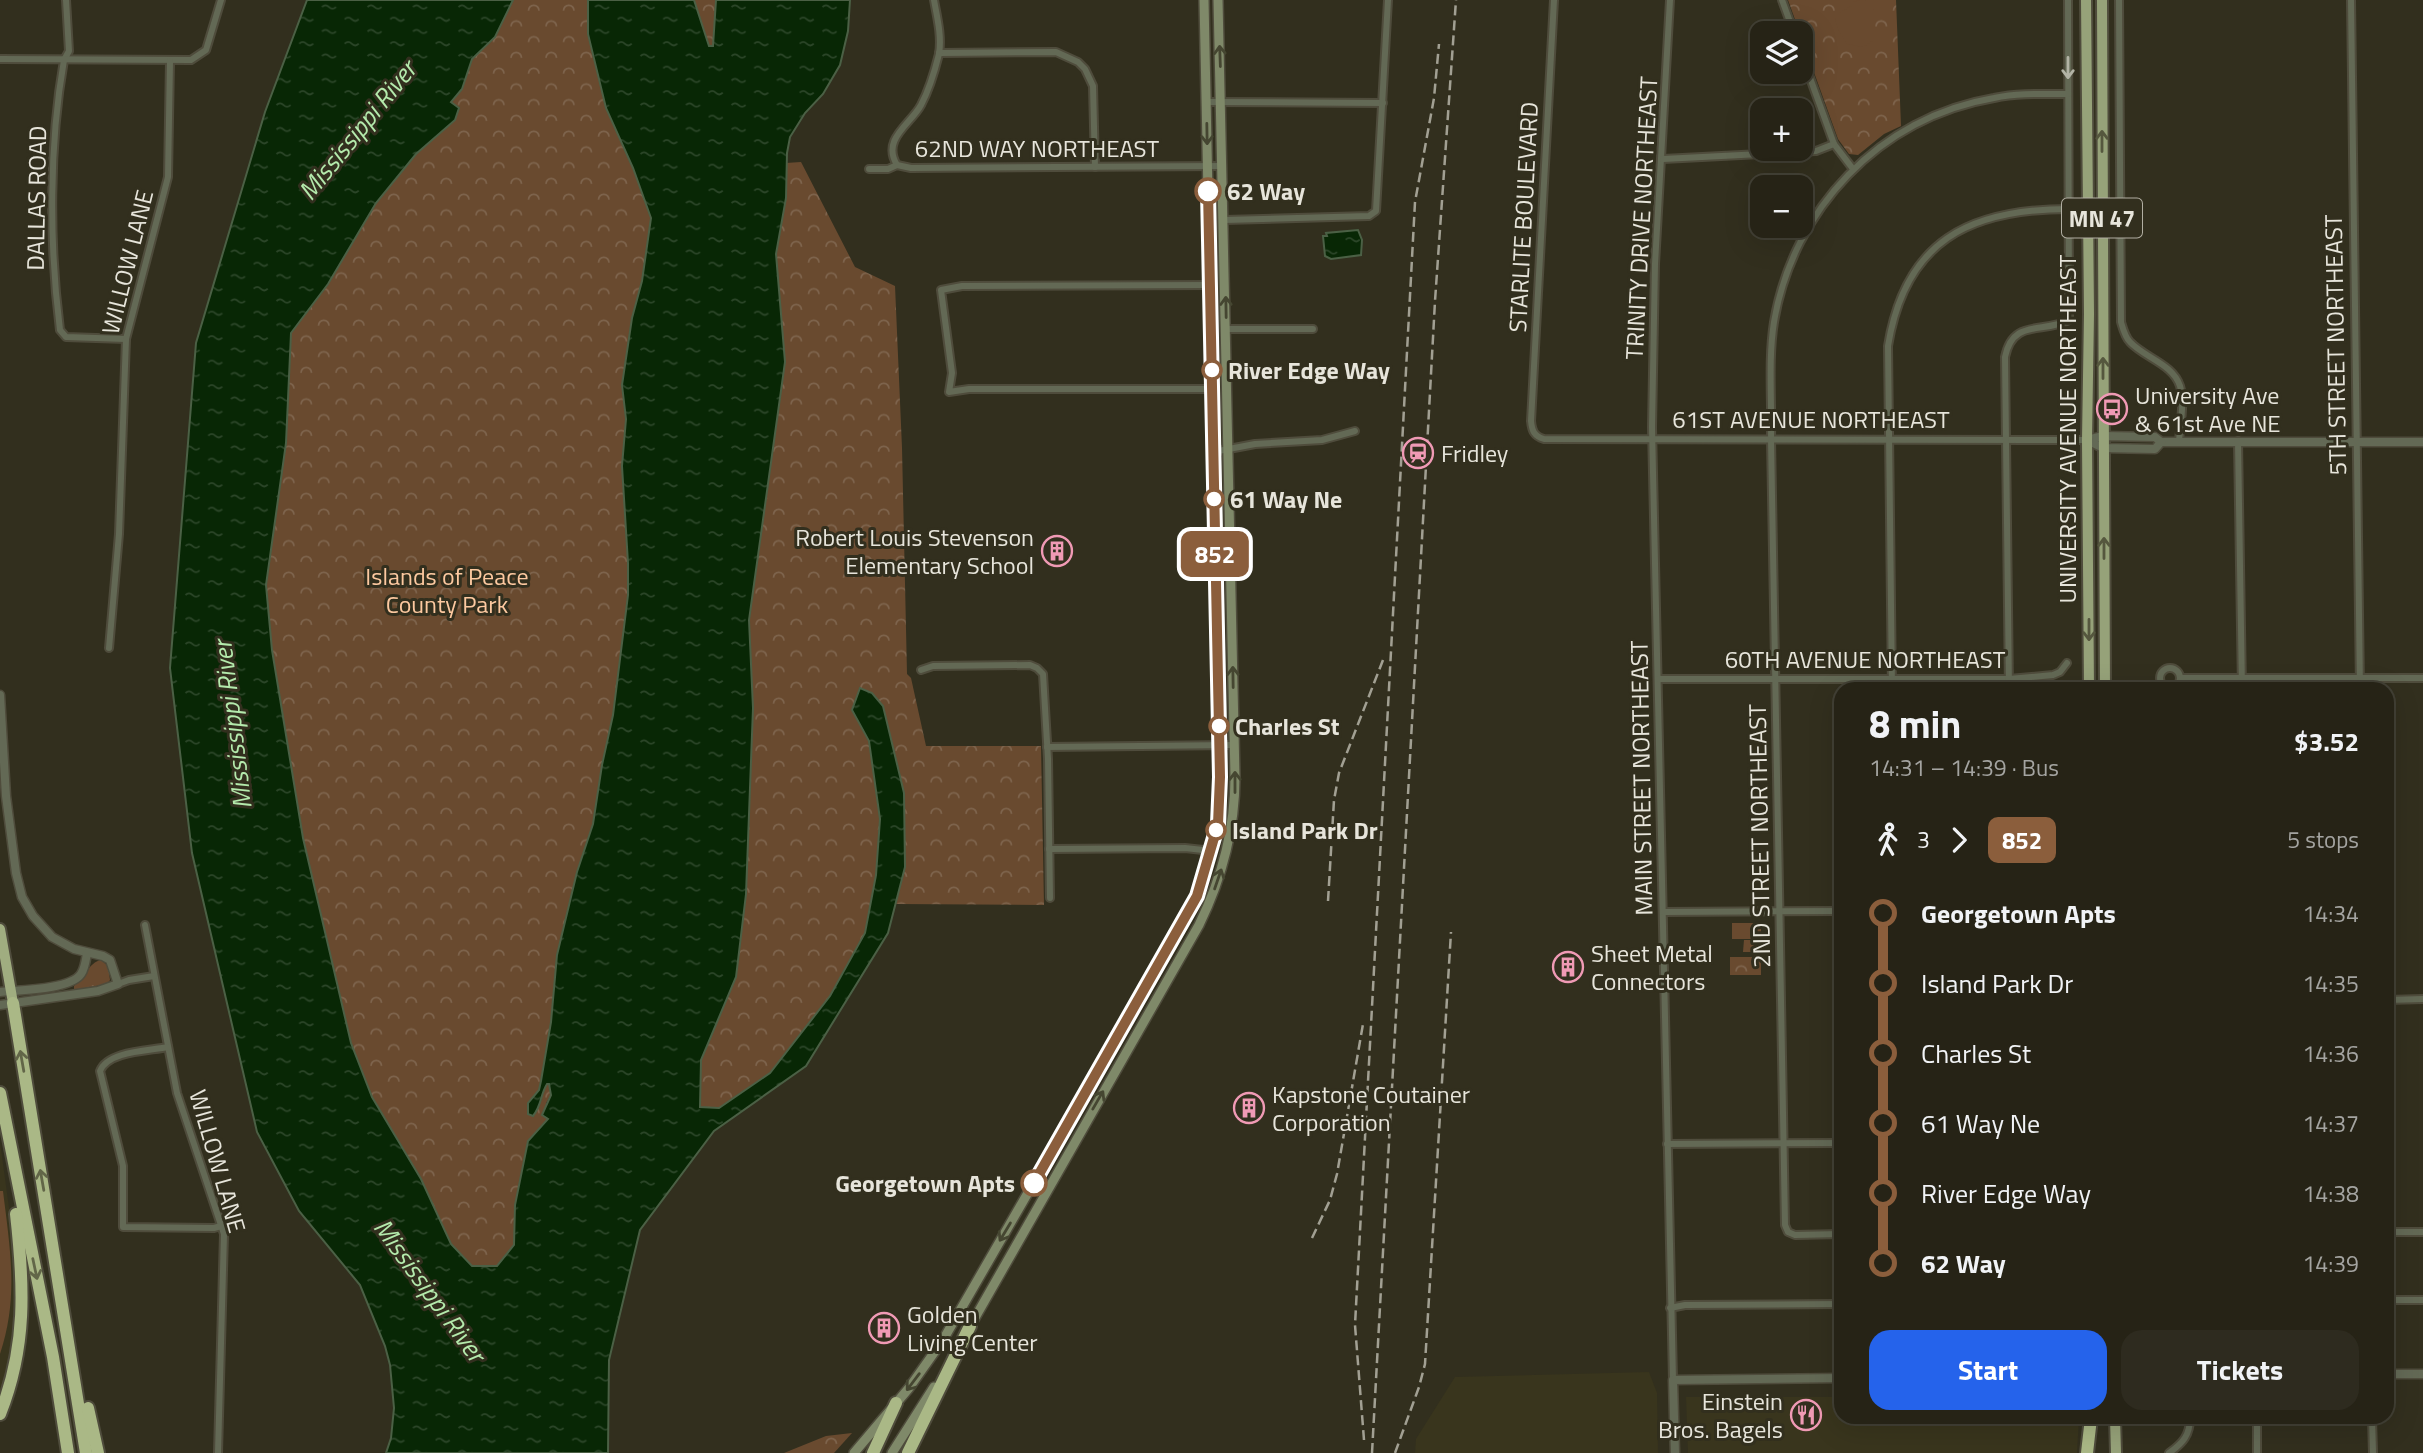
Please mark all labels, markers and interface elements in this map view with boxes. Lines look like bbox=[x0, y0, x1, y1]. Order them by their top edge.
map controls bbox=[1750, 21, 1813, 238]
button: layers bbox=[1750, 21, 1813, 84]
one-way arrow bbox=[1213, 45, 1227, 68]
water label: Mississippi River bbox=[288, 50, 427, 208]
one-way arrow bbox=[2061, 56, 2075, 79]
street label: TRINITY DRIVE NORTHEAST bbox=[1616, 75, 1666, 360]
button: + bbox=[1750, 98, 1813, 161]
street label: STARLITE BOULEVARD bbox=[1499, 101, 1547, 333]
one-way arrow bbox=[1200, 122, 1213, 145]
street label: DALLAS ROAD bbox=[17, 125, 55, 271]
one-way arrow bbox=[2095, 129, 2109, 152]
street label: 62ND WAY NORTHEAST bbox=[915, 130, 1160, 166]
place label: 62 Way bbox=[1227, 173, 1305, 209]
button: − bbox=[1750, 175, 1813, 238]
marker: 62 Way bbox=[1195, 178, 1221, 204]
street label: WILLOW LANE bbox=[92, 186, 162, 338]
road number: MN 47 bbox=[2062, 198, 2142, 238]
street label: 5TH STREET NORTHEAST bbox=[2315, 214, 2355, 476]
street label: UNIVERSITY AVENUE NORTHEAST bbox=[2049, 254, 2085, 603]
one-way arrow bbox=[1219, 296, 1232, 319]
place label: River Edge Way bbox=[1228, 352, 1390, 388]
one-way arrow bbox=[2096, 357, 2110, 380]
marker: River Edge Way bbox=[1202, 360, 1222, 380]
place label: University Ave & 61st Ave NE bbox=[2135, 377, 2281, 441]
bus stop icon: University Ave & 61st Ave NE bbox=[2095, 392, 2129, 426]
street label: 61ST AVENUE NORTHEAST bbox=[1672, 401, 1950, 437]
place label: Fridley bbox=[1441, 435, 1509, 471]
station icon: Fridley bbox=[1401, 436, 1435, 470]
place label: 61 Way Ne bbox=[1230, 481, 1342, 517]
marker: 61 Way Ne bbox=[1204, 489, 1224, 509]
place label: Robert Louis Stevenson Elementary School bbox=[795, 519, 1034, 583]
line badge: 852 bbox=[1175, 531, 1255, 577]
building icon: Robert Louis Stevenson Elementary School bbox=[1040, 534, 1074, 568]
text: 852 bbox=[1195, 536, 1235, 572]
one-way arrow bbox=[2097, 537, 2111, 560]
park label: Islands of Peace County Park bbox=[365, 558, 529, 622]
one-way arrow bbox=[2082, 619, 2096, 642]
water label: Mississippi River bbox=[202, 636, 262, 812]
street label: MAIN STREET NORTHEAST bbox=[1621, 640, 1661, 916]
street label: 60TH AVENUE NORTHEAST bbox=[1725, 641, 2006, 677]
one-way arrow bbox=[1226, 666, 1240, 689]
text: 8 min bbox=[1869, 695, 1961, 753]
street label: 2ND STREET NORTHEAST bbox=[1739, 703, 1779, 968]
place label: Charles St bbox=[1235, 708, 1340, 744]
marker: Charles St bbox=[1209, 716, 1229, 736]
text: $3.52 bbox=[2294, 722, 2359, 761]
text: 14:31 – 14:39 · Bus bbox=[1869, 750, 2059, 785]
one-way arrow bbox=[1228, 771, 1241, 794]
place label: Island Park Dr bbox=[1232, 812, 1378, 848]
marker: Island Park Dr bbox=[1206, 820, 1226, 840]
icon: walk bbox=[1869, 821, 1907, 859]
icon: forward bbox=[1940, 821, 1978, 859]
text: 3 bbox=[1917, 822, 1930, 857]
text: 852 bbox=[2002, 822, 2042, 858]
text: 5 stops bbox=[2287, 822, 2359, 857]
one-way arrow bbox=[1213, 869, 1226, 891]
text: Georgetown Apts bbox=[1921, 894, 2116, 933]
text: 14:34 bbox=[2302, 896, 2359, 931]
place label: Sheet Metal Connectors bbox=[1591, 935, 1713, 999]
building icon: Sheet Metal Connectors bbox=[1551, 950, 1585, 984]
text: Island Park Dr bbox=[1921, 964, 2073, 1003]
text: 14:35 bbox=[2302, 966, 2359, 1001]
text: Charles St bbox=[1921, 1034, 2031, 1073]
text: 14:36 bbox=[2302, 1036, 2359, 1071]
one-way arrow bbox=[15, 1050, 28, 1073]
place label: Kapstone Coutainer Corporation bbox=[1272, 1076, 1470, 1140]
street label: WILLOW LANE bbox=[180, 1085, 256, 1237]
one-way arrow bbox=[1091, 1091, 1105, 1111]
building icon: Kapstone Coutainer Corporation bbox=[1232, 1091, 1266, 1125]
text: 61 Way Ne bbox=[1921, 1104, 2040, 1143]
text: 14:37 bbox=[2302, 1106, 2359, 1141]
place label: Georgetown Apts bbox=[835, 1165, 1015, 1201]
one-way arrow bbox=[35, 1169, 49, 1192]
marker: Georgetown Apts bbox=[1021, 1170, 1047, 1196]
text: River Edge Way bbox=[1921, 1174, 2091, 1213]
text: 14:38 bbox=[2302, 1176, 2359, 1211]
water label: Mississippi River bbox=[364, 1210, 497, 1372]
one-way arrow bbox=[998, 1221, 1012, 1241]
text: 62 Way bbox=[1921, 1244, 2006, 1283]
text: 14:39 bbox=[2302, 1246, 2359, 1281]
one-way arrow bbox=[29, 1257, 43, 1280]
place label: Golden Living Center bbox=[907, 1296, 1038, 1360]
building icon: Golden Living Center bbox=[867, 1311, 901, 1345]
button: Start bbox=[1869, 1330, 2107, 1410]
button: Tickets bbox=[2121, 1330, 2359, 1410]
one-way arrow bbox=[905, 1372, 920, 1391]
place label: Einstein Bros. Bagels bbox=[1658, 1383, 1783, 1447]
restaurant icon: Einstein Bros. Bagels bbox=[1789, 1398, 1823, 1432]

